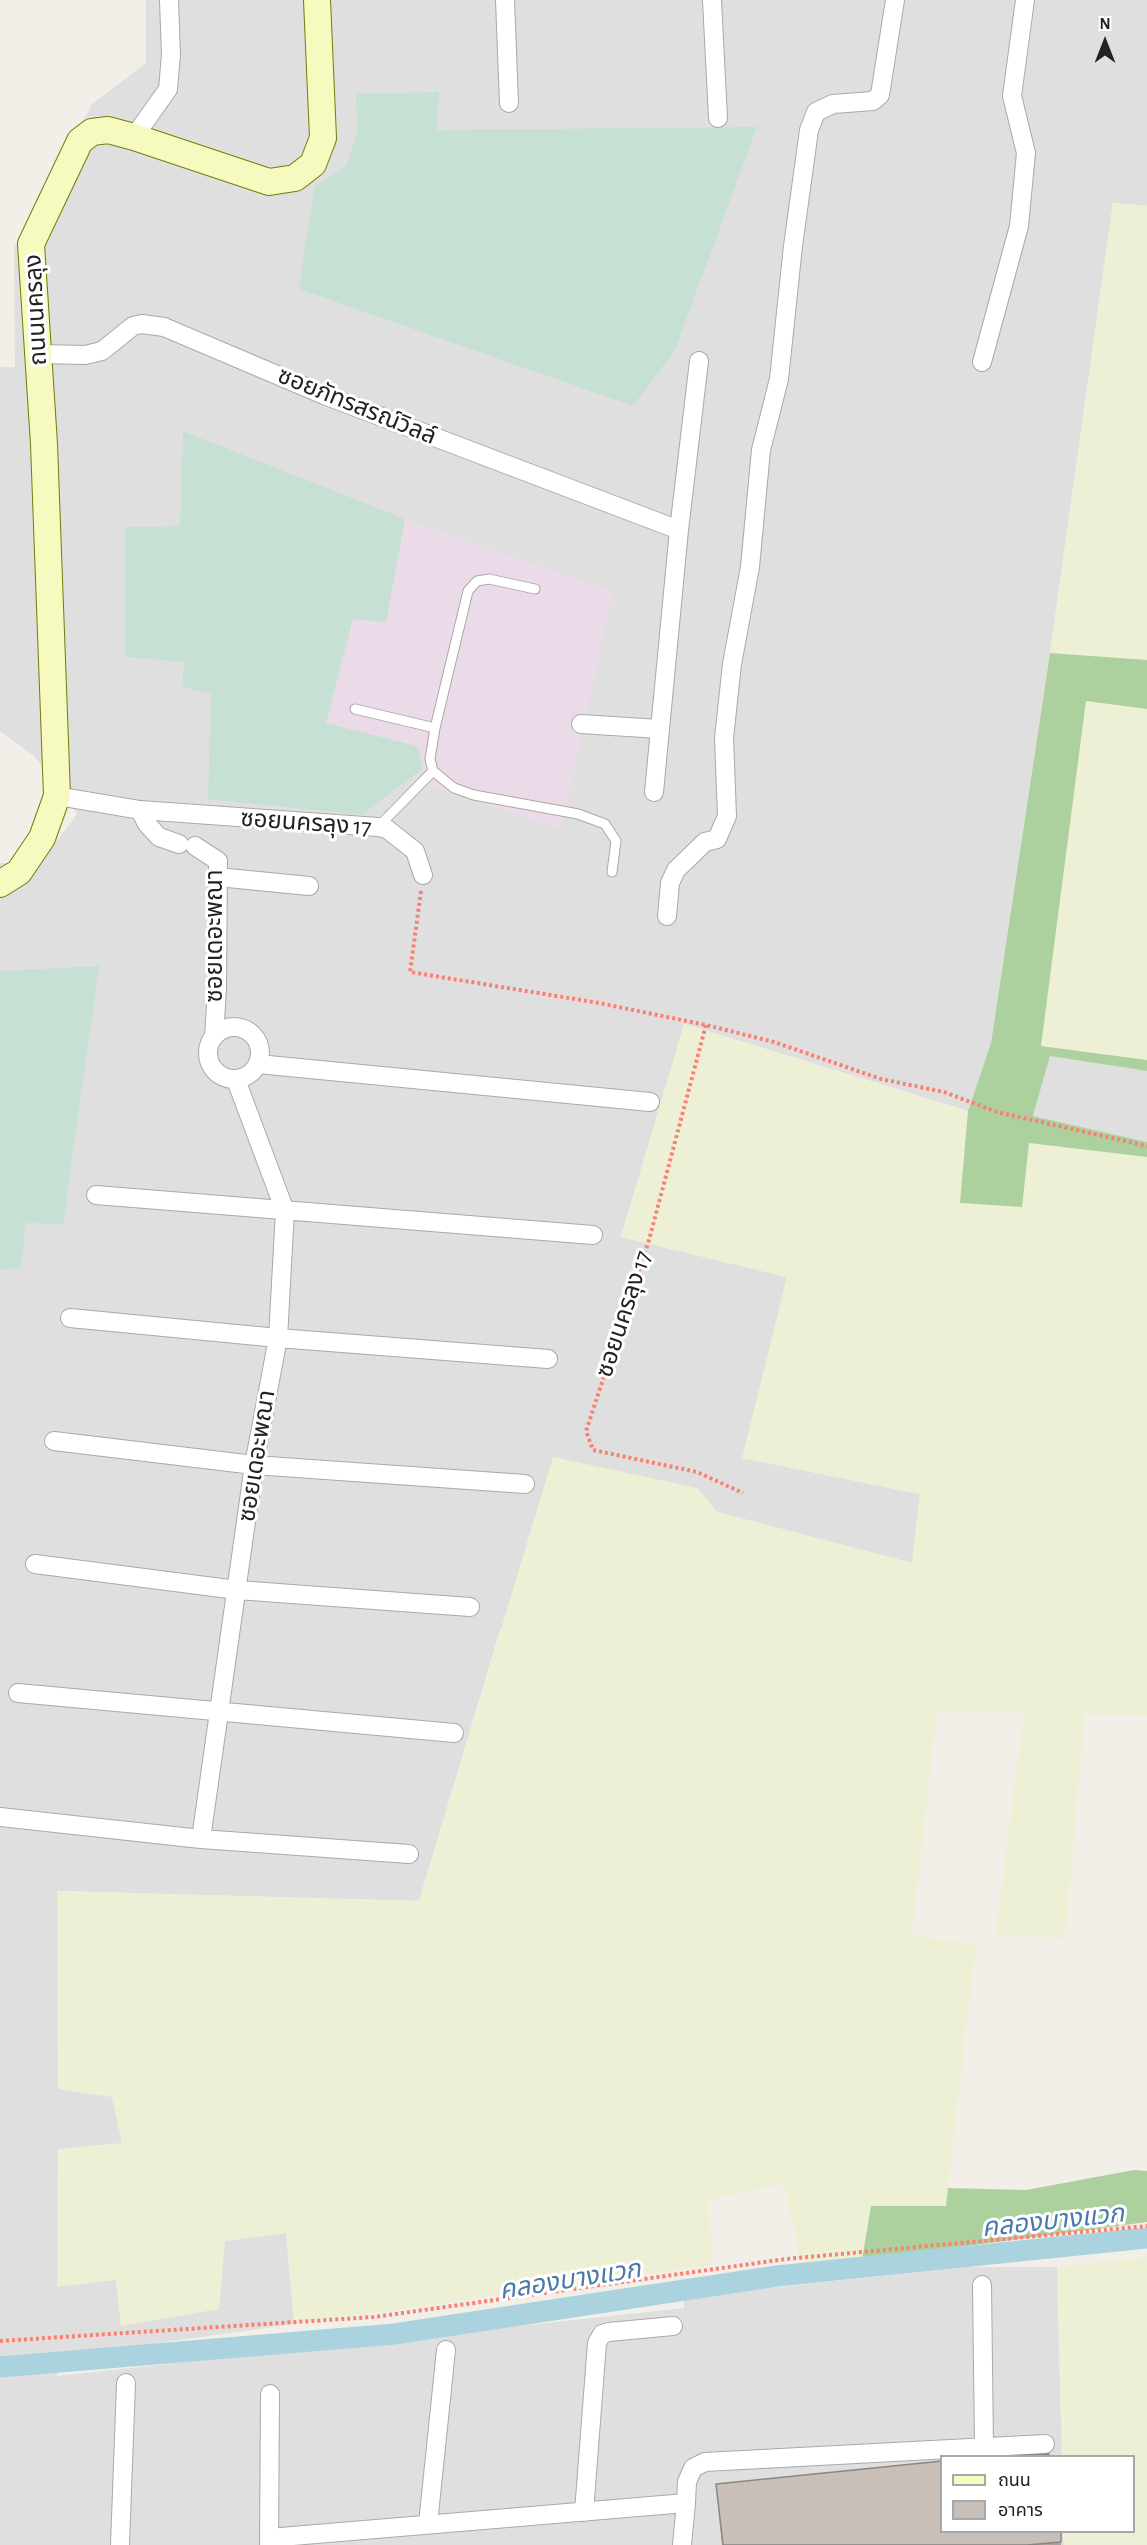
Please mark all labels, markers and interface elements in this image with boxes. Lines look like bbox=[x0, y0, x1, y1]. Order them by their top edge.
north arrow bbox=[1075, 12, 1135, 72]
text: N bbox=[1099, 16, 1111, 32]
street label: ถนนนครลุง bbox=[19, 254, 53, 366]
street label: ซอยภัทรสรณ์วิลล์ bbox=[273, 361, 441, 451]
street label: ซอยนครลุง 17 bbox=[239, 804, 373, 842]
street label: ซอยเดอะพณา bbox=[201, 869, 229, 1003]
street label: ซอยนครลุง 17 bbox=[590, 1247, 658, 1381]
street label: ซอยเดอะพณา bbox=[232, 1388, 282, 1524]
water label: คลองบางแวก bbox=[980, 2198, 1126, 2244]
water label: คลองบางแวก bbox=[497, 2253, 643, 2307]
legend bbox=[940, 2455, 1135, 2533]
text: ถนน bbox=[998, 2472, 1031, 2490]
text: อาคาร bbox=[998, 2502, 1043, 2520]

